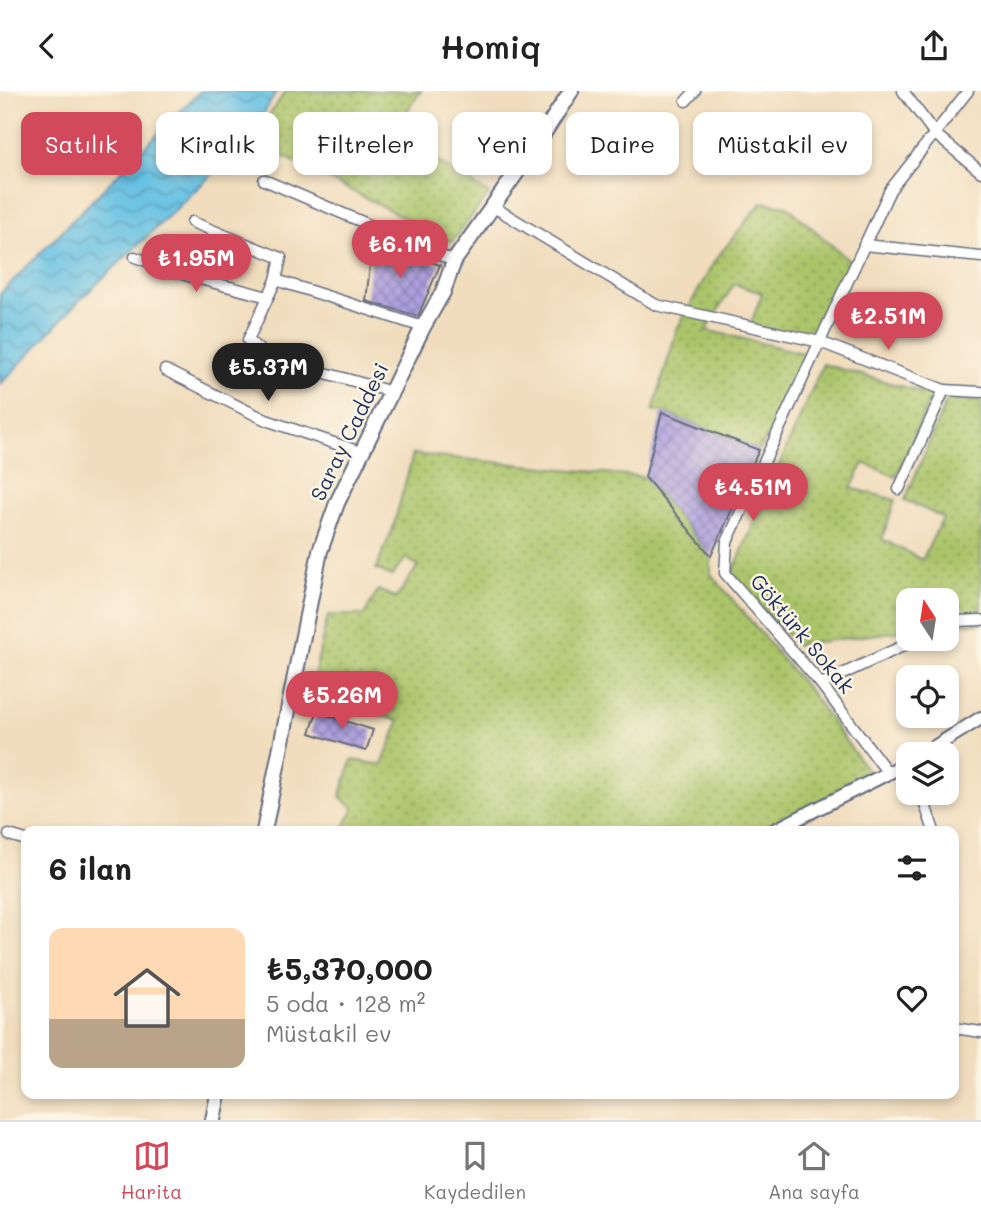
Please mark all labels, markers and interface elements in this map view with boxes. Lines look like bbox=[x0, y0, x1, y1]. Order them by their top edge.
text: Homiq bbox=[440, 25, 541, 67]
icon: back bbox=[28, 27, 66, 65]
icon: share bbox=[915, 27, 953, 65]
chip: Satılık bbox=[21, 112, 142, 175]
chip: Kiralık bbox=[156, 112, 279, 175]
chip: Filtreler bbox=[293, 112, 438, 175]
chip: Yeni bbox=[452, 112, 552, 175]
chip: Daire bbox=[566, 112, 679, 175]
chip: Müstakil ev bbox=[693, 112, 872, 175]
pin: ₺6.1M bbox=[351, 221, 449, 280]
text: ₺6.1M bbox=[368, 228, 432, 258]
pin: ₺1.95M bbox=[139, 235, 253, 294]
text: ₺1.95M bbox=[157, 242, 235, 272]
pin: ₺2.51M bbox=[831, 293, 945, 352]
text: ₺2.51M bbox=[850, 300, 926, 330]
pin: ₺5.37M bbox=[211, 343, 325, 403]
text: ₺5.37M bbox=[228, 351, 308, 381]
street label: Saray Caddesi bbox=[304, 358, 394, 505]
pin: ₺4.51M bbox=[696, 463, 810, 523]
text: ₺4.51M bbox=[714, 471, 792, 501]
street label: Göktürk Sokak bbox=[745, 568, 861, 698]
north arrow bbox=[896, 588, 959, 651]
map controls bbox=[896, 588, 959, 805]
button: locate bbox=[896, 665, 959, 728]
pin: ₺5.26M bbox=[285, 671, 399, 731]
text: ₺5.26M bbox=[302, 679, 382, 709]
button: layers bbox=[896, 742, 959, 805]
text: 6 ilan bbox=[49, 848, 132, 888]
icon: filters bbox=[893, 849, 931, 887]
text: ₺5,370,000 bbox=[266, 948, 433, 988]
icon: home bbox=[105, 956, 189, 1040]
icon: heart bbox=[893, 979, 931, 1017]
text: 5 oda · 128 m² bbox=[266, 988, 425, 1018]
text: Müstakil ev bbox=[266, 1018, 391, 1048]
tab: Harita bbox=[121, 1137, 182, 1204]
tab: Kaydedilen bbox=[424, 1137, 526, 1204]
tab: Ana sayfa bbox=[768, 1137, 860, 1204]

